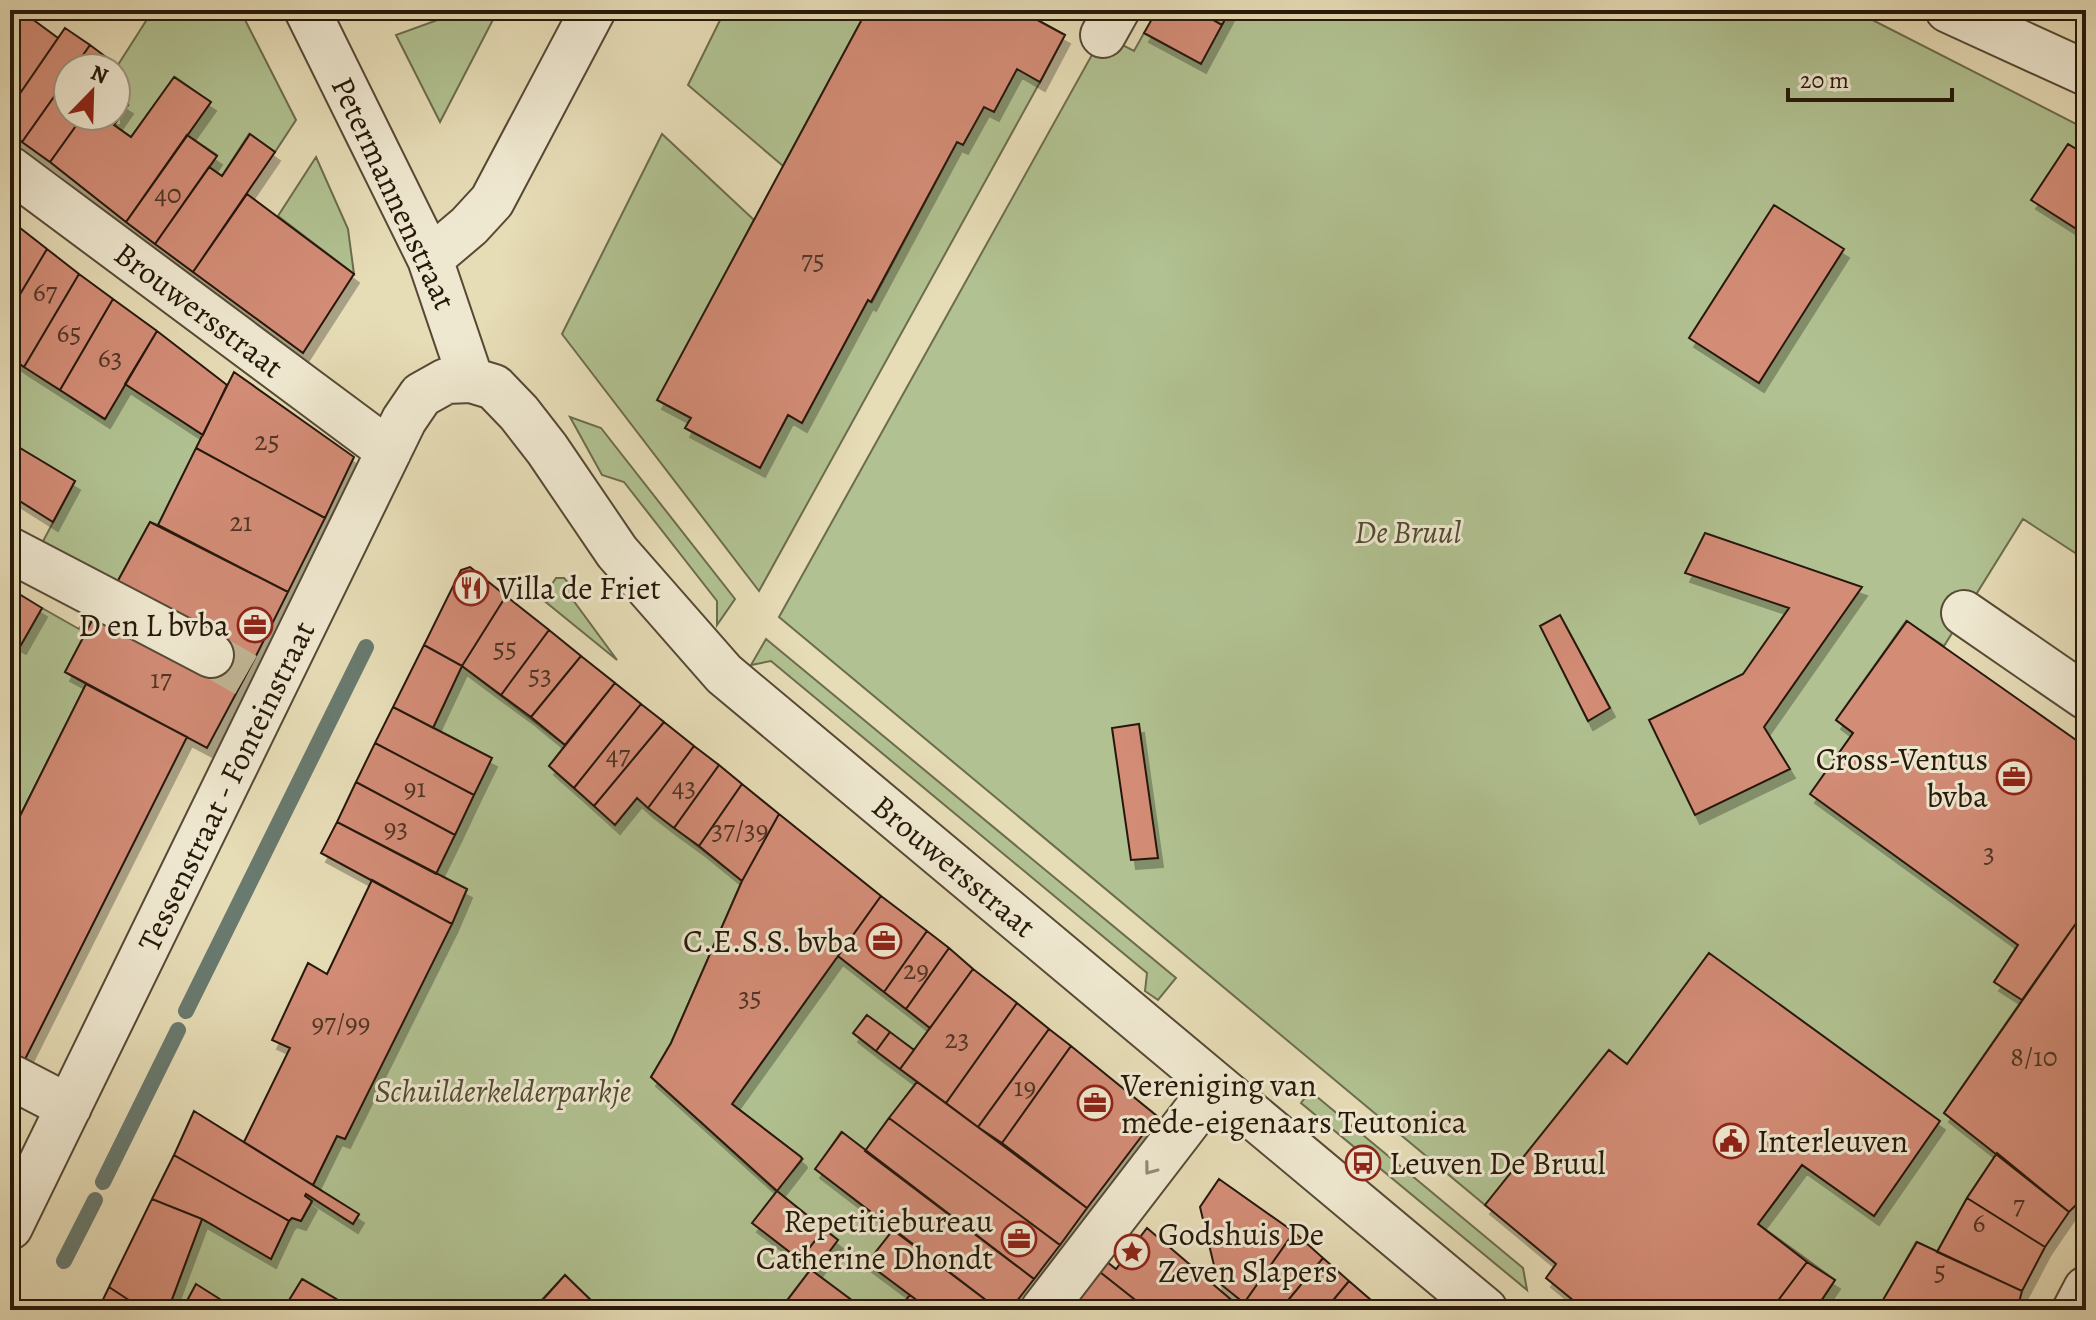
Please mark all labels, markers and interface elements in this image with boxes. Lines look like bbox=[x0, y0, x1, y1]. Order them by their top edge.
north arrow bbox=[52, 52, 132, 132]
scale bar bbox=[1788, 52, 1952, 102]
text: N bbox=[86, 58, 113, 91]
text: 20 m bbox=[1800, 64, 1849, 96]
street label: Petermannenstraat bbox=[321, 70, 467, 316]
house number: 40 bbox=[154, 175, 182, 213]
street label: Brouwersstraat bbox=[105, 232, 293, 388]
house number: 75 bbox=[801, 241, 825, 279]
house number: 67 bbox=[33, 273, 58, 311]
house number: 65 bbox=[57, 314, 81, 352]
house number: 63 bbox=[98, 339, 122, 377]
house number: 25 bbox=[254, 422, 280, 460]
house number: 21 bbox=[230, 503, 252, 541]
park label: De Bruul bbox=[1355, 510, 1461, 554]
place label: Villa de Friet bbox=[496, 566, 661, 610]
restaurant icon: Villa de Friet bbox=[452, 569, 490, 607]
place label: D en L bvba bbox=[78, 603, 229, 647]
office icon: D en L bvba bbox=[236, 606, 274, 644]
street label: Tessenstraat - Fonteinstraat bbox=[127, 613, 325, 959]
house number: 55 bbox=[493, 629, 517, 667]
house number: 53 bbox=[528, 656, 552, 694]
house number: 17 bbox=[150, 660, 172, 698]
house number: 47 bbox=[606, 736, 630, 774]
place label: Cross-Ventus bvba bbox=[1816, 737, 1988, 818]
office icon: Cross-Ventus bvba bbox=[1995, 758, 2033, 796]
house number: 43 bbox=[672, 768, 696, 806]
house number: 91 bbox=[404, 769, 426, 807]
street label: Brouwersstraat bbox=[863, 784, 1045, 948]
house number: 93 bbox=[384, 809, 408, 847]
house number: 37/39 bbox=[711, 811, 769, 849]
house number: 3 bbox=[1983, 834, 1995, 872]
place label: C.E.S.S. bvba bbox=[683, 919, 858, 963]
office icon: C.E.S.S. bvba bbox=[865, 922, 903, 960]
house number: 29 bbox=[903, 951, 929, 989]
house number: 35 bbox=[738, 978, 762, 1016]
house number: 97/99 bbox=[311, 1004, 371, 1042]
house number: 23 bbox=[945, 1020, 969, 1058]
house number: 8/10 bbox=[2010, 1038, 2058, 1076]
place label: Vereniging van mede-eigenaars Teutonica bbox=[1120, 1063, 1467, 1144]
house number: 19 bbox=[1014, 1068, 1036, 1106]
park label: Schuilderkelderparkje bbox=[375, 1069, 631, 1113]
office icon: Vereniging van mede-eigenaars Teutonica bbox=[1076, 1084, 1114, 1122]
place label: Interleuven bbox=[1757, 1119, 1908, 1163]
public building icon: Interleuven bbox=[1712, 1122, 1750, 1160]
place label: Leuven De Bruul bbox=[1389, 1141, 1606, 1185]
bus stop icon: Leuven De Bruul bbox=[1344, 1144, 1382, 1182]
one-way arrow bbox=[1146, 1160, 1160, 1175]
house number: 7 bbox=[2013, 1186, 2025, 1224]
place label: Repetitiebureau Catherine Dhondt bbox=[756, 1199, 994, 1280]
house number: 6 bbox=[1973, 1204, 1986, 1242]
place label: Godshuis De Zeven Slapers bbox=[1158, 1212, 1338, 1293]
office icon: Repetitiebureau Catherine Dhondt bbox=[1000, 1220, 1038, 1258]
place icon: Godshuis De Zeven Slapers bbox=[1113, 1233, 1151, 1271]
house number: 5 bbox=[1934, 1252, 1946, 1290]

